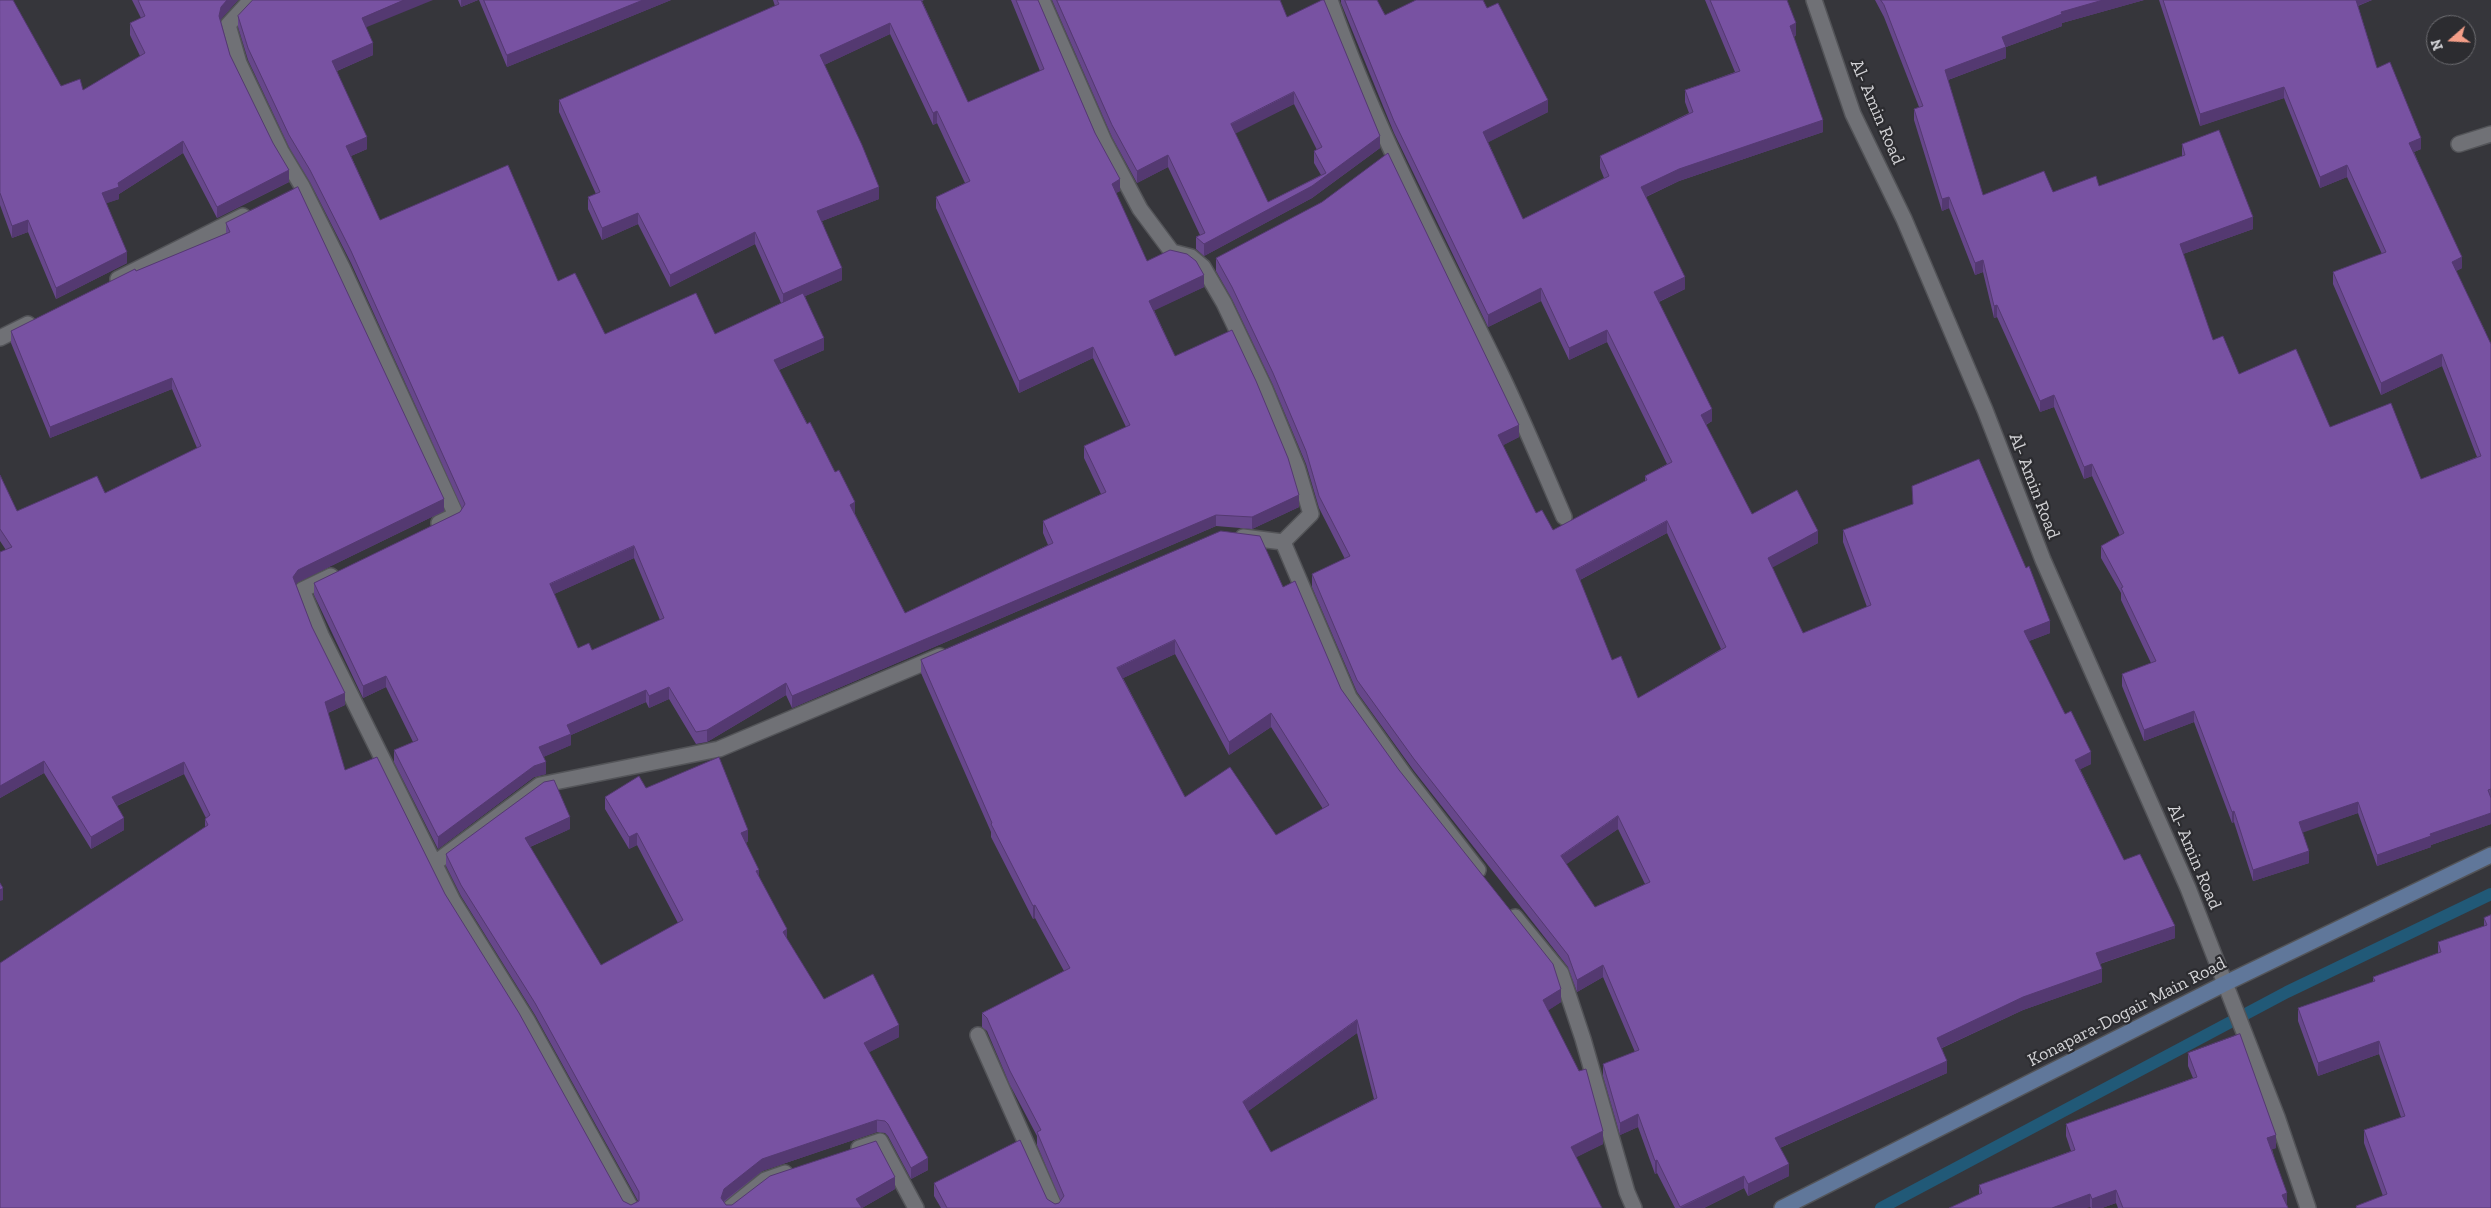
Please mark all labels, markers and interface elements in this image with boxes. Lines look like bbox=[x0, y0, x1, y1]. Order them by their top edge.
north arrow bbox=[2426, 15, 2476, 65]
text: N bbox=[2428, 37, 2447, 53]
street label: Al- Amin Road bbox=[1845, 56, 1909, 168]
street label: Al- Amin Road bbox=[2004, 430, 2064, 542]
street label: Al- Amin Road bbox=[2162, 801, 2226, 913]
street label: Konapara-Dogair Main Road bbox=[2024, 953, 2230, 1071]

